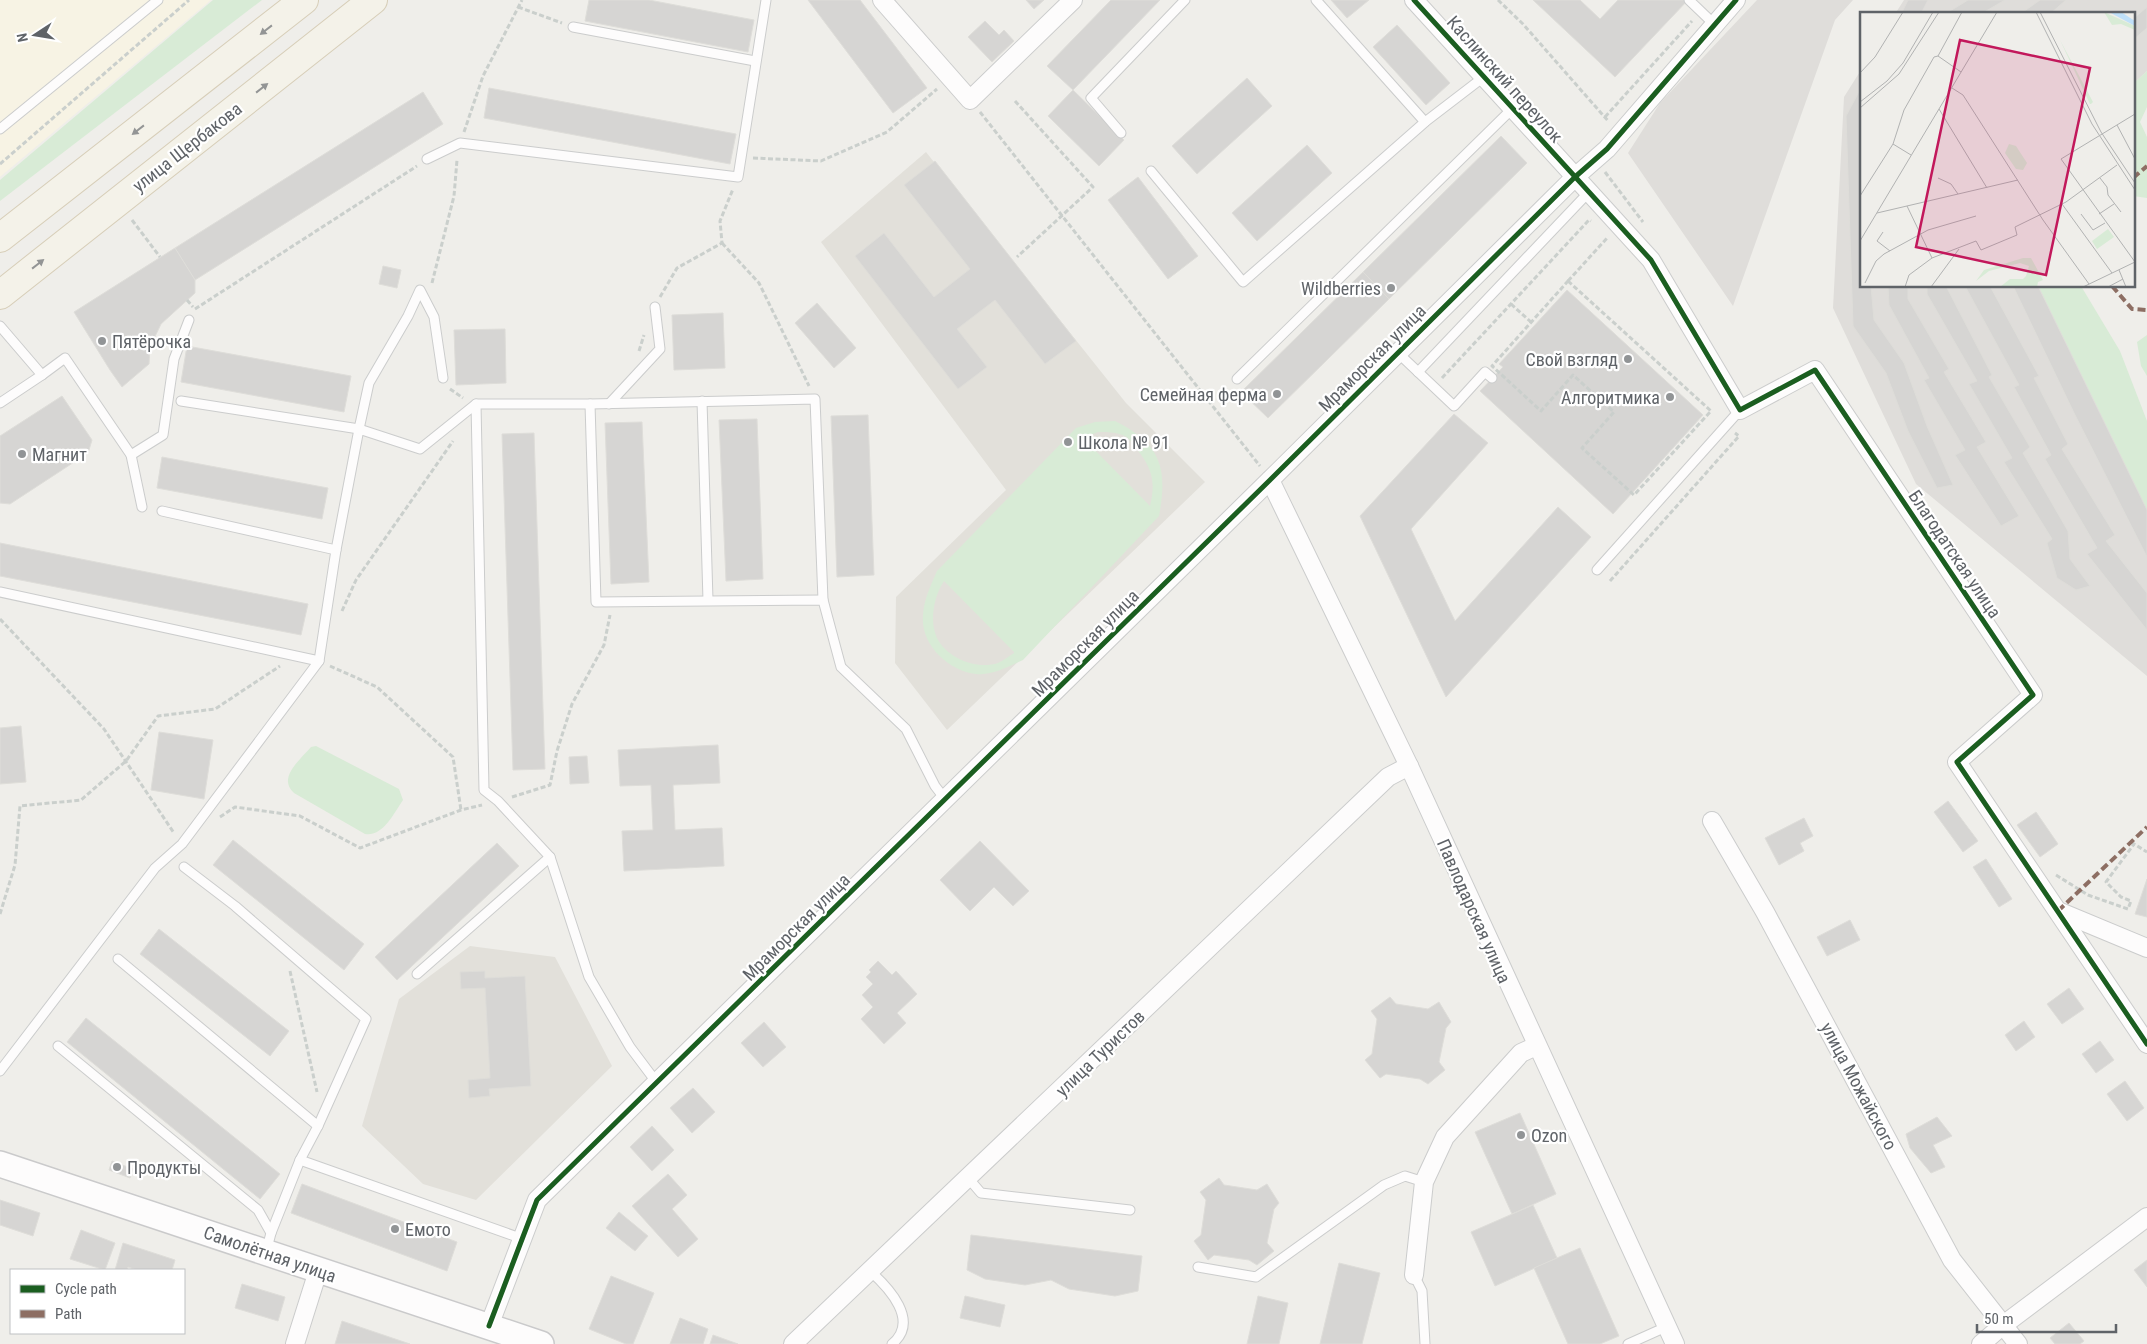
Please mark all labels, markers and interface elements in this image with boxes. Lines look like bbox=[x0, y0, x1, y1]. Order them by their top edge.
north arrow bbox=[10, 10, 60, 60]
street label: Каслинский переулок bbox=[1443, 11, 1567, 147]
inset map bbox=[1860, 12, 2134, 288]
one-way arrow bbox=[259, 25, 272, 35]
text: N bbox=[14, 32, 31, 44]
one-way arrow bbox=[255, 82, 268, 93]
street label: улица Щербакова bbox=[128, 98, 246, 196]
one-way arrow bbox=[132, 125, 145, 136]
one-way arrow bbox=[31, 259, 44, 270]
place label: Wildberries bbox=[1301, 278, 1381, 299]
marker: Wildberries bbox=[1385, 282, 1397, 294]
street label: Мраморская улица bbox=[1314, 300, 1430, 416]
place label: Пятёрочка bbox=[112, 331, 191, 352]
marker: Пятёрочка bbox=[96, 335, 108, 347]
place label: Свой взгляд bbox=[1525, 349, 1618, 370]
marker: Свой взгляд bbox=[1622, 353, 1634, 365]
place label: Семейная ферма bbox=[1140, 384, 1267, 405]
place label: Алгоритмика bbox=[1561, 387, 1660, 408]
marker: Семейная ферма bbox=[1271, 388, 1283, 400]
marker: Алгоритмика bbox=[1664, 391, 1676, 403]
place label: Школа № 91 bbox=[1078, 432, 1170, 453]
marker: Школа № 91 bbox=[1062, 436, 1074, 448]
place label: Магнит bbox=[32, 444, 87, 465]
marker: Магнит bbox=[16, 448, 28, 460]
street label: Благодатская улица bbox=[1904, 486, 2006, 622]
street label: Мраморская улица bbox=[1027, 585, 1143, 701]
street label: Павлодарская улица bbox=[1433, 836, 1515, 986]
street label: Мраморская улица bbox=[738, 869, 854, 985]
street label: улица Туристов bbox=[1051, 1005, 1149, 1101]
street label: улица Можайского bbox=[1817, 1019, 1901, 1153]
place label: Ozon bbox=[1531, 1125, 1567, 1146]
marker: Ozon bbox=[1515, 1129, 1527, 1141]
place label: Продукты bbox=[127, 1157, 201, 1178]
marker: Продукты bbox=[111, 1161, 123, 1173]
place label: Емото bbox=[405, 1219, 451, 1240]
street label: Самолётная улица bbox=[201, 1221, 339, 1287]
marker: Емото bbox=[389, 1223, 401, 1235]
legend bbox=[10, 1269, 185, 1334]
text: Cycle path bbox=[55, 1280, 117, 1298]
scale bar bbox=[1977, 1302, 2116, 1334]
text: Path bbox=[55, 1305, 82, 1323]
text: 50 m bbox=[1984, 1310, 2014, 1328]

